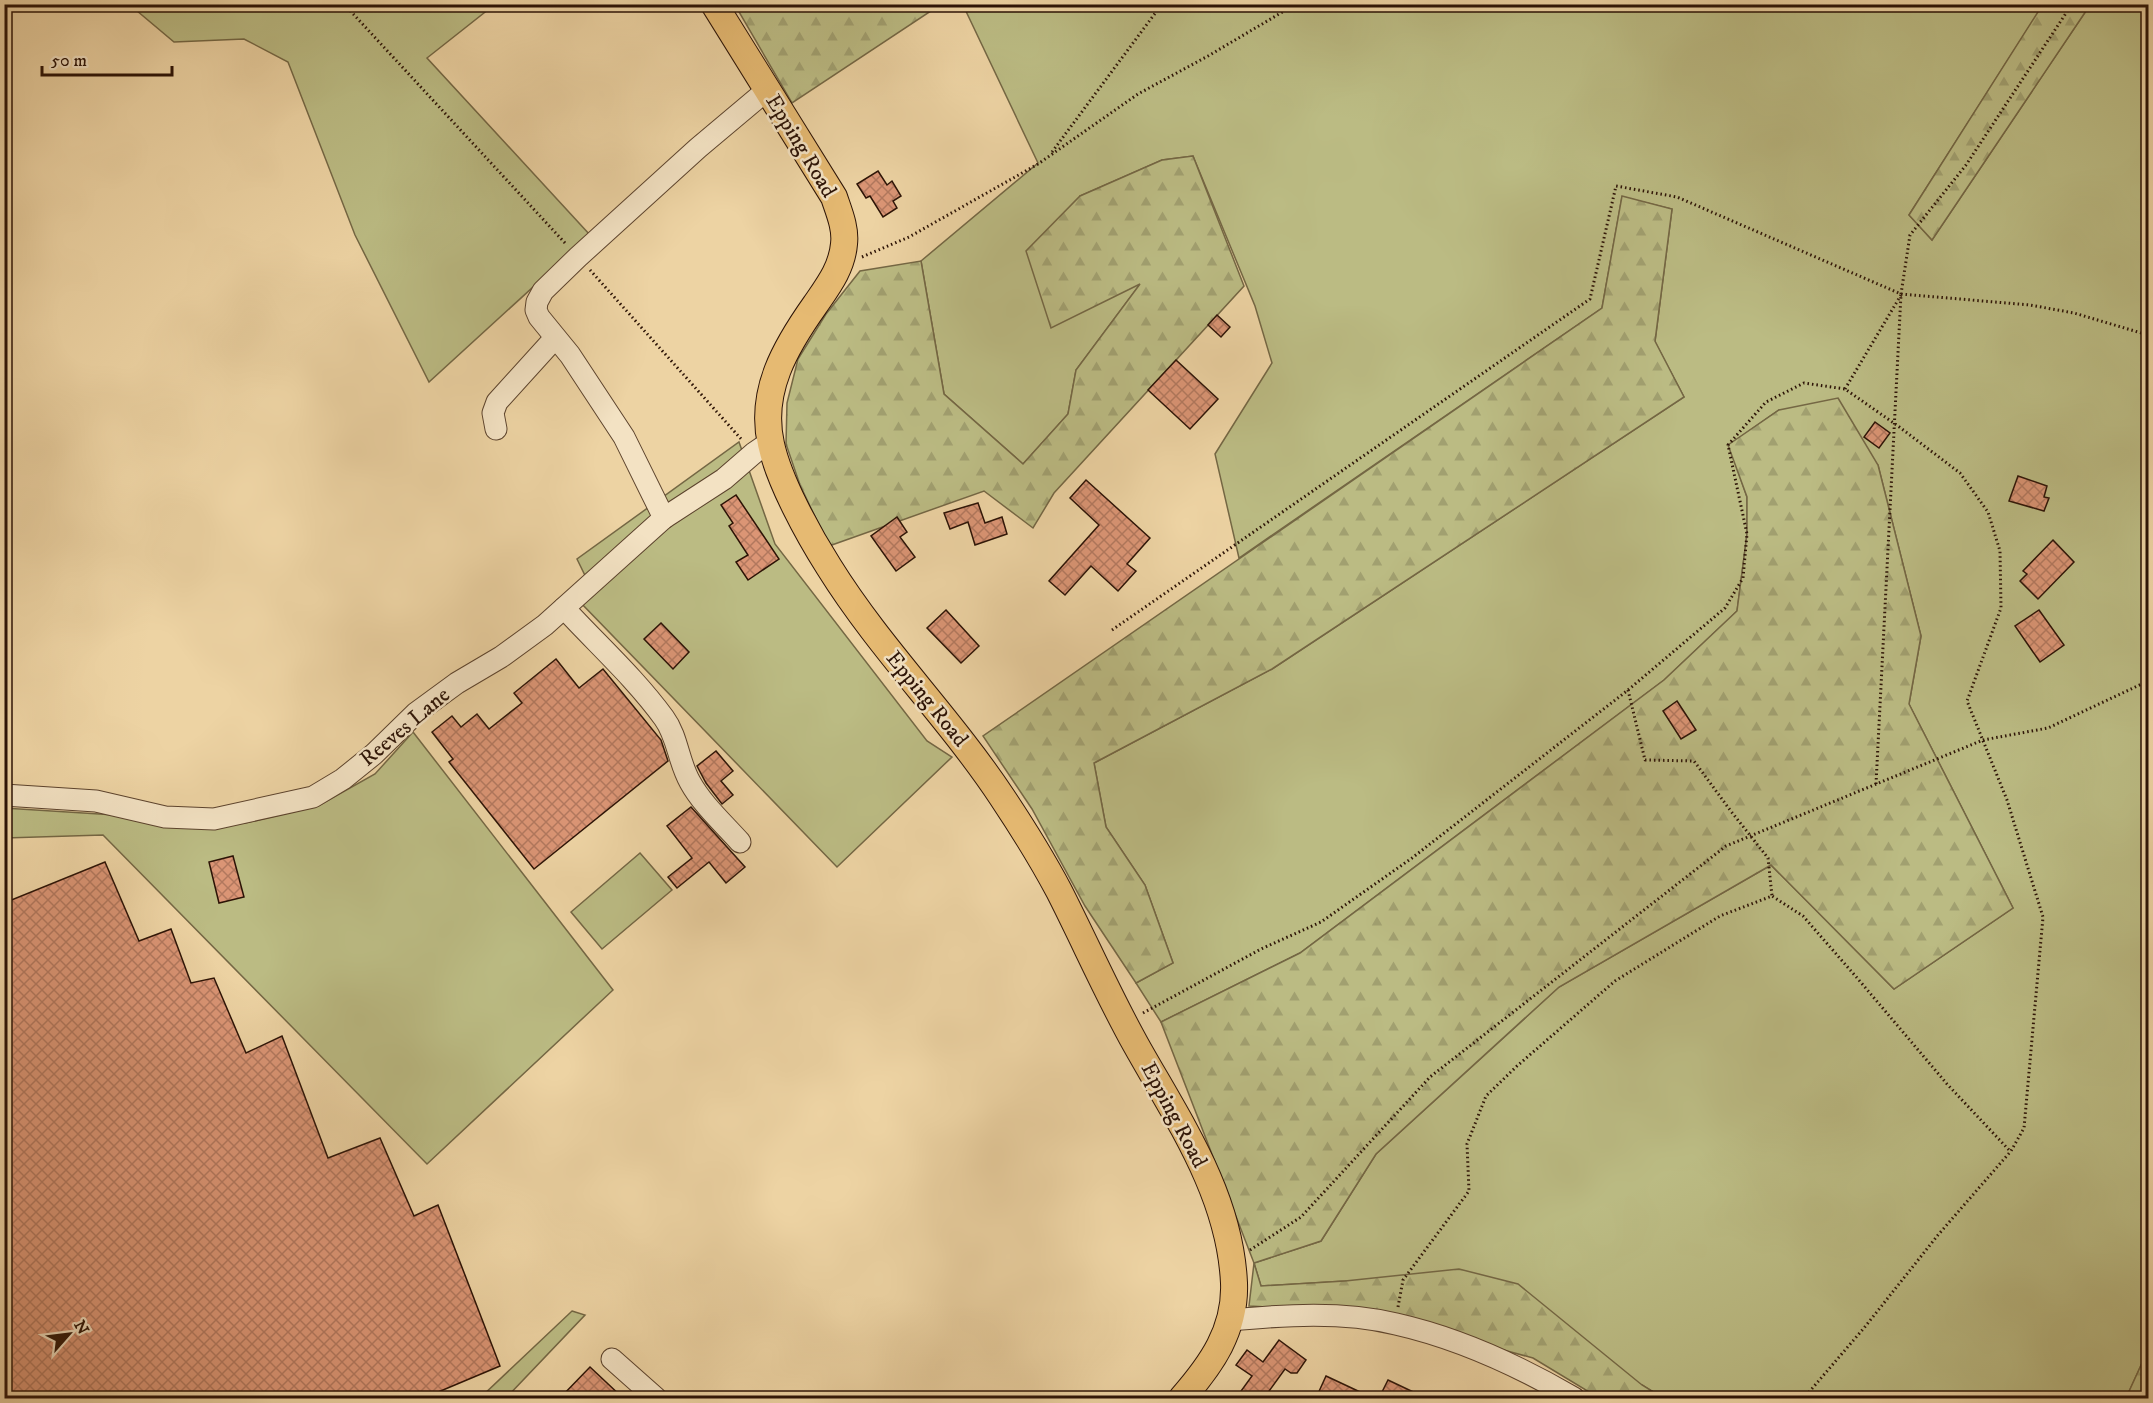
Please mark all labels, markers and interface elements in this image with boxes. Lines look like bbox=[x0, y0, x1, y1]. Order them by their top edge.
scale bar bbox=[42, 39, 172, 77]
text: 50 m bbox=[51, 50, 87, 72]
street label: Epping Road bbox=[760, 89, 842, 203]
street label: Epping Road bbox=[880, 646, 974, 753]
street label: Reeves Lane bbox=[354, 682, 456, 772]
street label: Epping Road bbox=[1135, 1058, 1213, 1172]
north arrow bbox=[39, 1304, 99, 1364]
text: N bbox=[69, 1317, 93, 1338]

